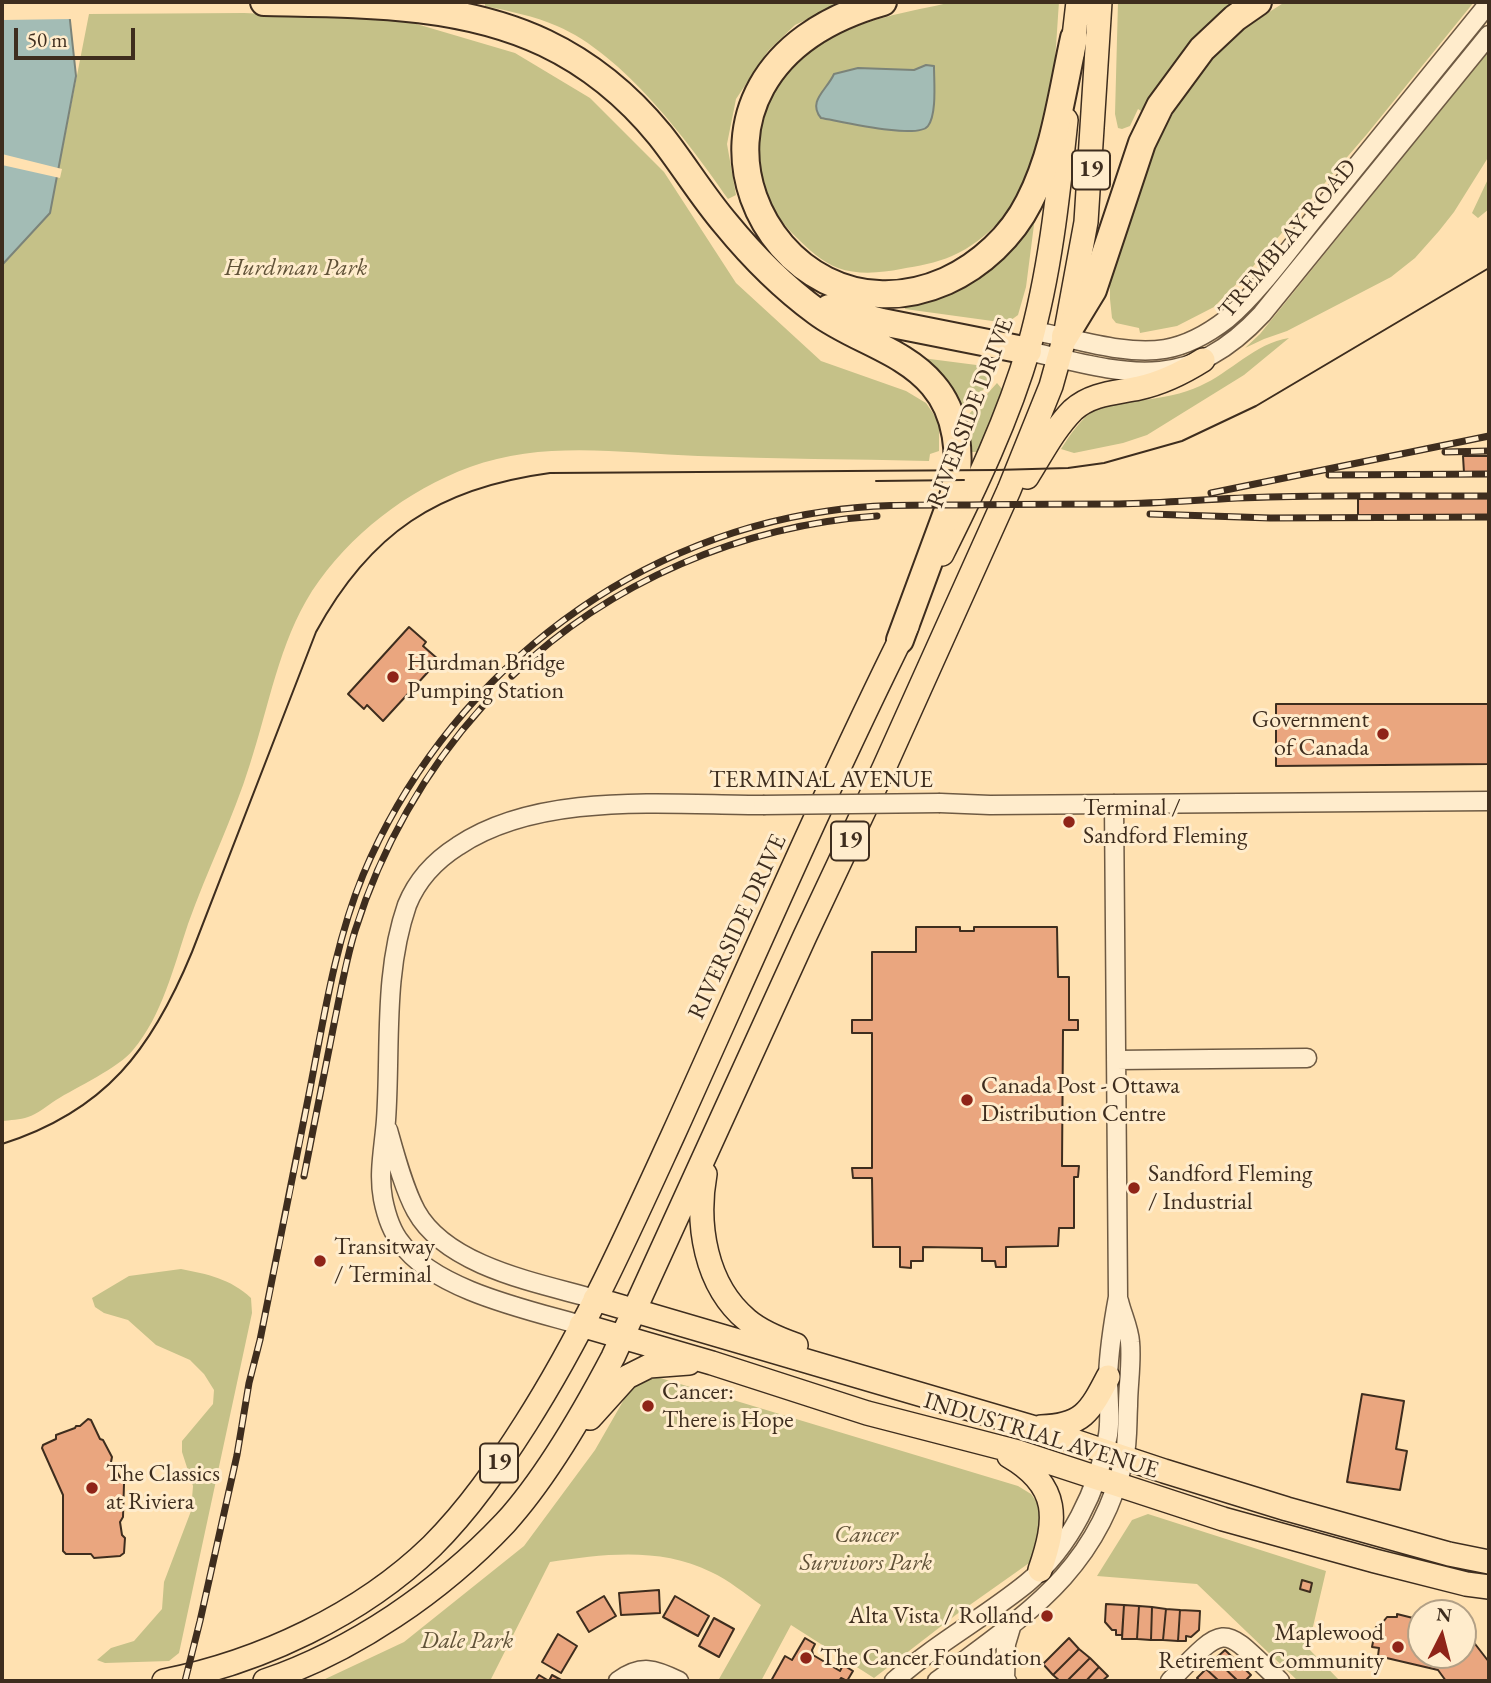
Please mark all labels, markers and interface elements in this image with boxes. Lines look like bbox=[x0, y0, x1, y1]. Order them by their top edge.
scale bar bbox=[18, 14, 138, 58]
text: 50 m bbox=[27, 26, 68, 53]
road number: 19 bbox=[1072, 150, 1110, 190]
street label: TREMBLAY ROAD bbox=[1213, 153, 1363, 325]
park label: Hurdman Park bbox=[225, 254, 367, 282]
street label: RIVERSIDE DRIVE bbox=[922, 314, 1020, 512]
place label: Hurdman Bridge Pumping Station bbox=[407, 649, 565, 705]
marker: Hurdman Bridge Pumping Station bbox=[385, 669, 401, 685]
place label: Government of Canada bbox=[1252, 706, 1369, 762]
marker: Government of Canada bbox=[1375, 726, 1391, 742]
street label: TERMINAL AVENUE bbox=[709, 766, 933, 794]
place label: Terminal / Sandford Fleming bbox=[1083, 794, 1247, 850]
marker: Terminal / Sandford Fleming bbox=[1061, 814, 1077, 830]
road number: 19 bbox=[831, 821, 869, 860]
street label: RIVERSIDE DRIVE bbox=[683, 830, 793, 1024]
place label: Canada Post - Ottawa Distribution Centre bbox=[981, 1072, 1180, 1128]
marker: Canada Post - Ottawa Distribution Centre bbox=[959, 1092, 975, 1108]
place label: Sandford Fleming / Industrial bbox=[1148, 1160, 1312, 1216]
marker: Sandford Fleming / Industrial bbox=[1126, 1180, 1142, 1196]
place label: Transitway / Terminal bbox=[334, 1233, 435, 1289]
marker: Transitway / Terminal bbox=[312, 1253, 328, 1269]
place label: Cancer: There is Hope bbox=[662, 1378, 794, 1434]
street label: INDUSTRIAL AVENUE bbox=[920, 1387, 1162, 1485]
marker: Cancer: There is Hope bbox=[640, 1398, 656, 1414]
road number: 19 bbox=[480, 1444, 518, 1482]
place label: The Classics at Riviera bbox=[106, 1460, 220, 1516]
marker: The Classics at Riviera bbox=[84, 1480, 100, 1496]
park label: Cancer Survivors Park bbox=[800, 1521, 932, 1577]
north arrow bbox=[1407, 1599, 1477, 1669]
text: N bbox=[1435, 1601, 1453, 1628]
place label: Alta Vista / Rolland bbox=[849, 1602, 1033, 1630]
marker: Alta Vista / Rolland bbox=[1039, 1608, 1055, 1624]
place label: Maplewood Retirement Community bbox=[1158, 1619, 1384, 1675]
park label: Dale Park bbox=[420, 1627, 514, 1655]
marker: Maplewood Retirement Community bbox=[1390, 1639, 1406, 1655]
place label: The Cancer Foundation bbox=[820, 1644, 1042, 1672]
marker: The Cancer Foundation bbox=[798, 1650, 814, 1666]

